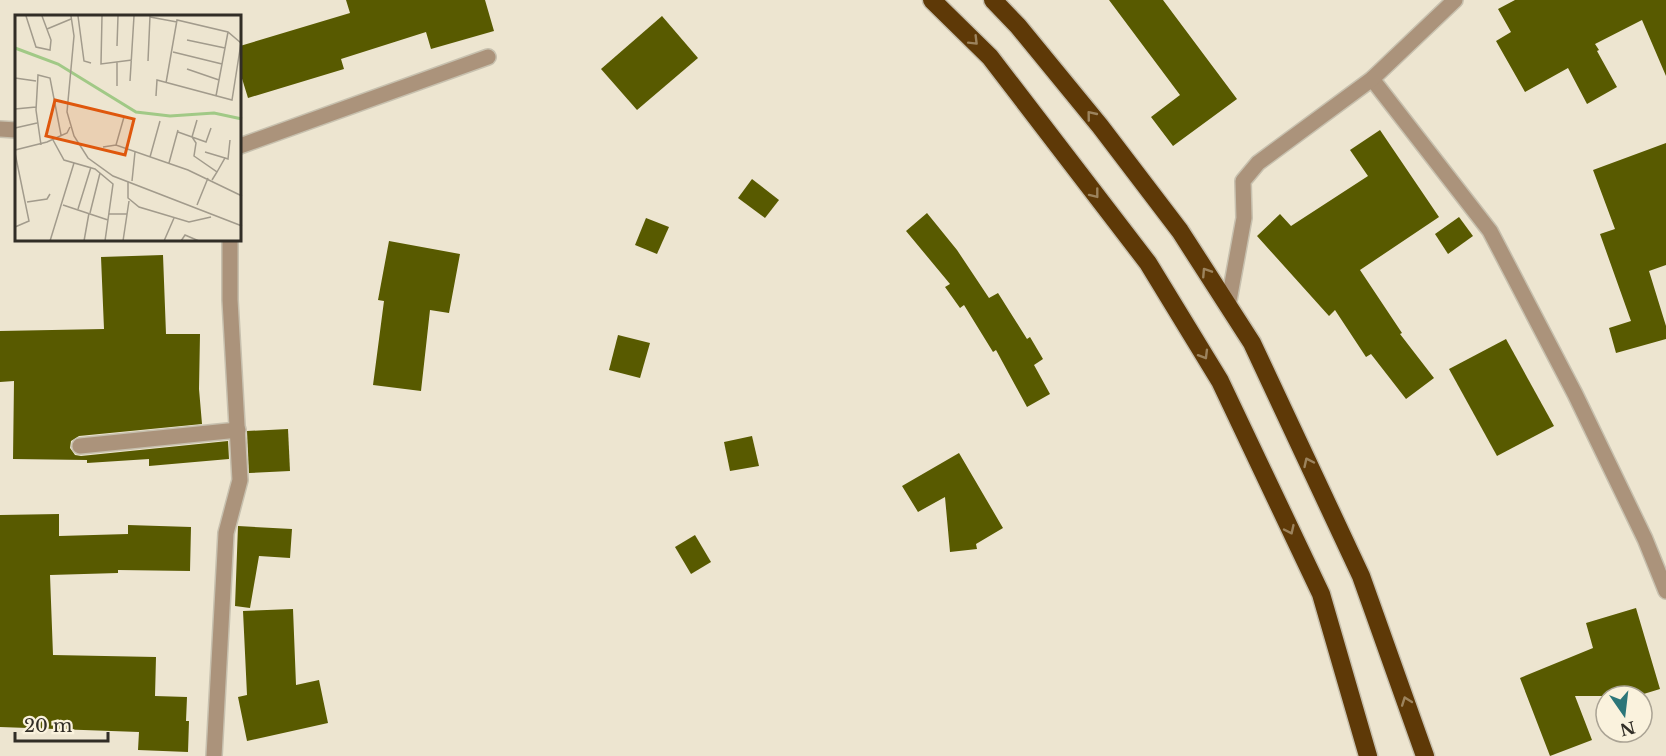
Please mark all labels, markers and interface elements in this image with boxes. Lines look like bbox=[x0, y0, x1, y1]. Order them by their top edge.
inset map bbox=[15, 15, 242, 242]
one-way arrow bbox=[967, 34, 977, 45]
one-way arrow bbox=[1088, 111, 1099, 122]
one-way arrow bbox=[1088, 187, 1099, 198]
one-way arrow bbox=[1203, 268, 1214, 279]
one-way arrow bbox=[1196, 349, 1208, 359]
one-way arrow bbox=[1303, 458, 1315, 469]
one-way arrow bbox=[1283, 523, 1295, 534]
north arrow bbox=[1594, 684, 1654, 744]
one-way arrow bbox=[1400, 696, 1413, 707]
scale bar bbox=[15, 705, 108, 743]
text: 20 m bbox=[24, 715, 72, 737]
text: N bbox=[1618, 717, 1637, 740]

